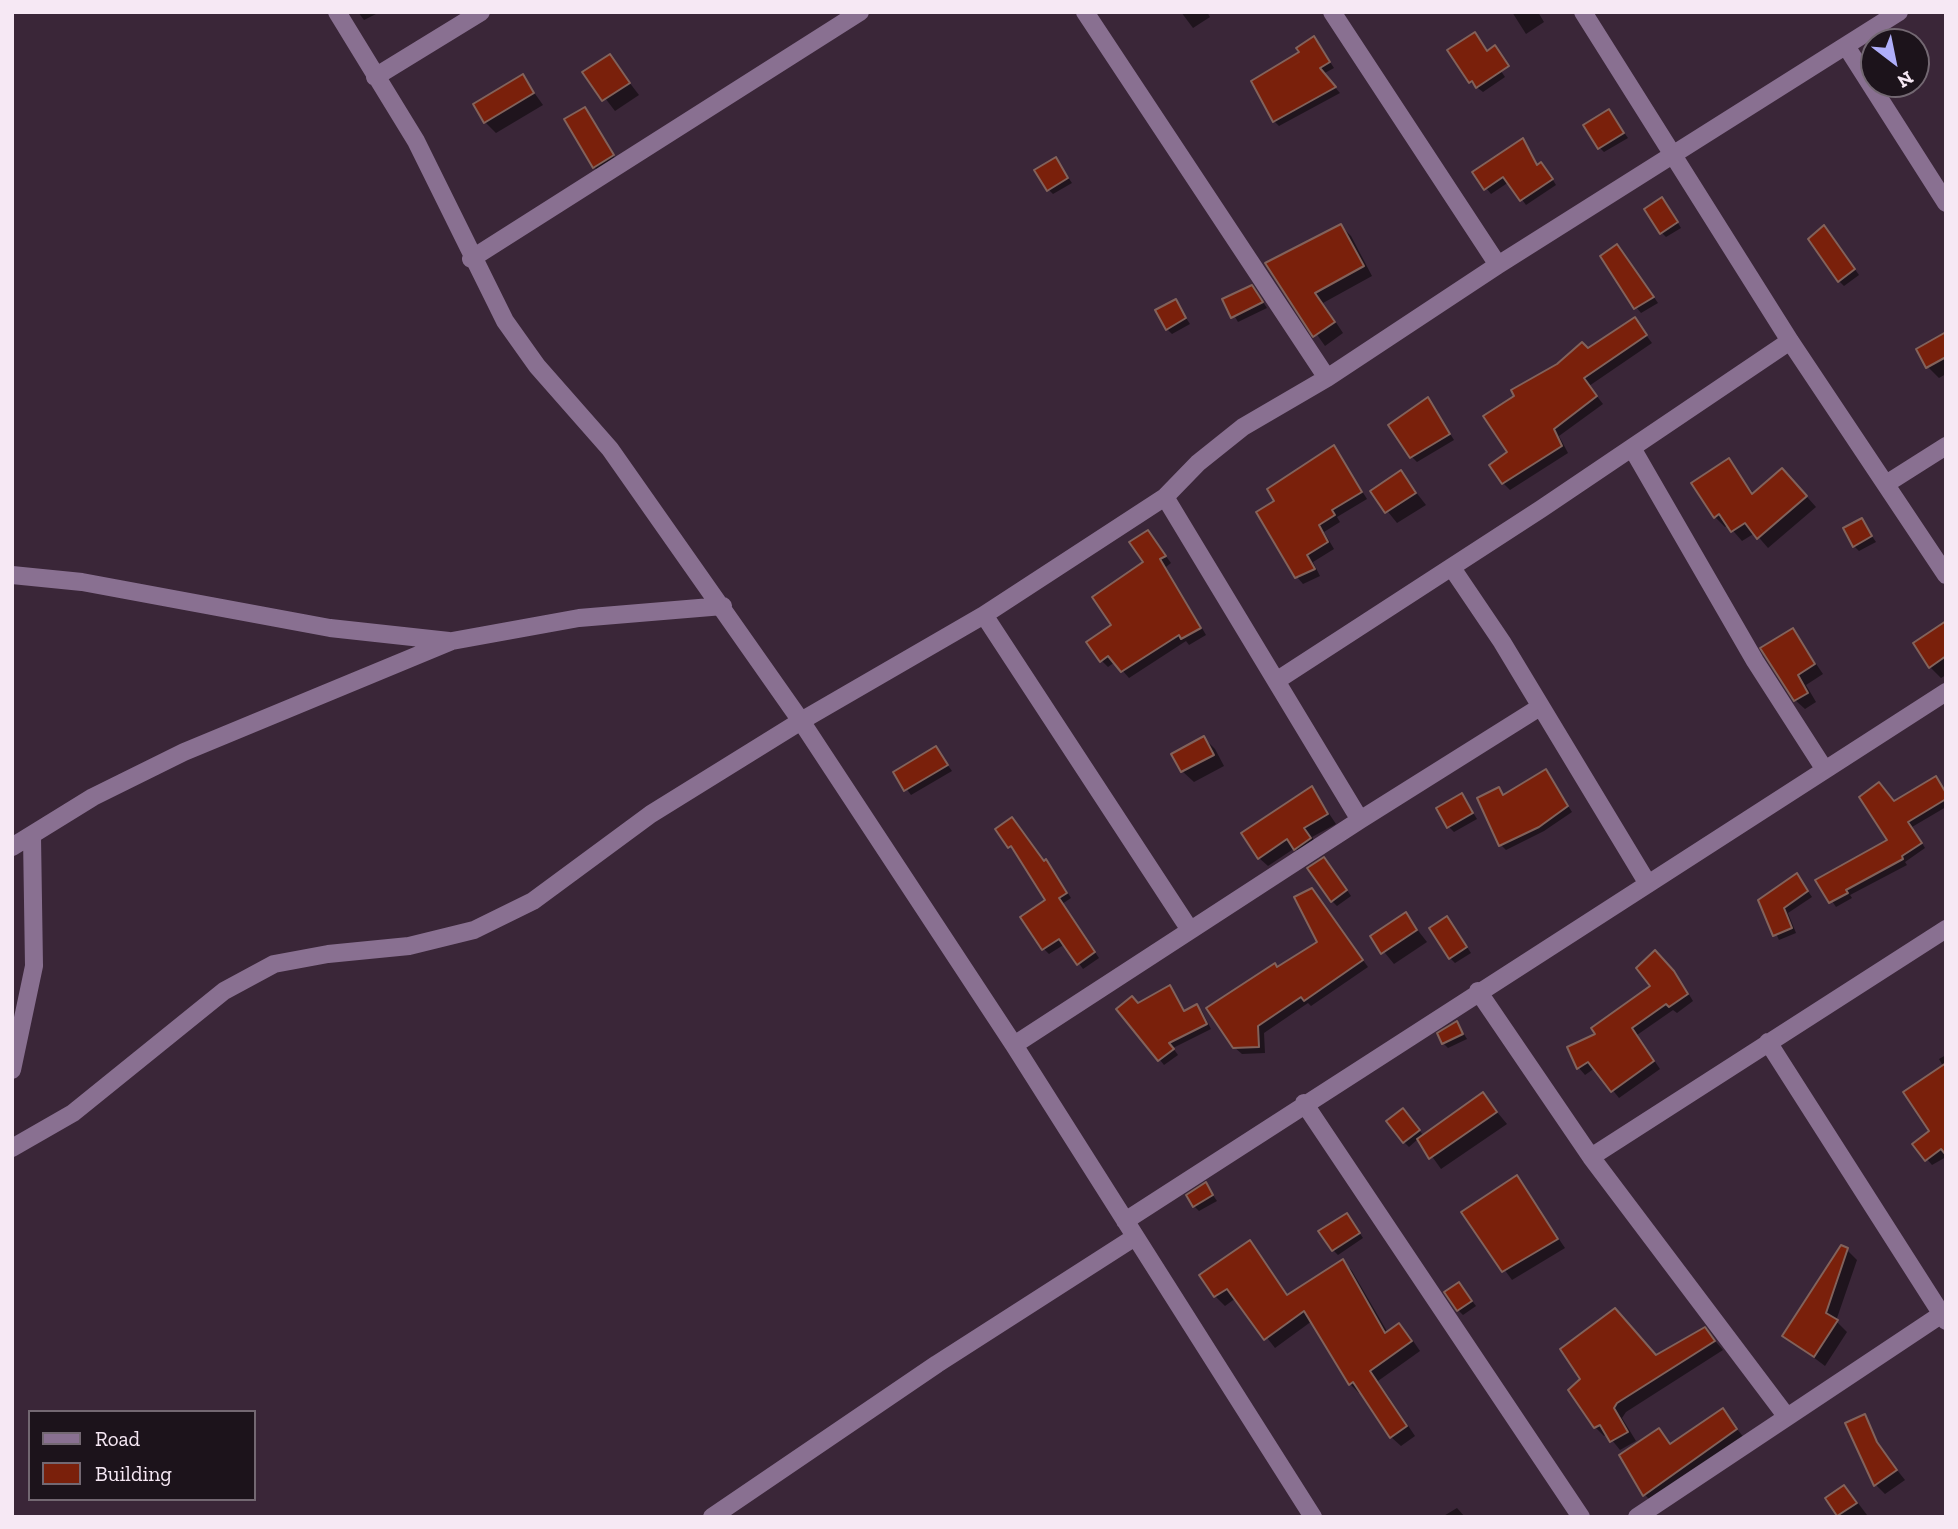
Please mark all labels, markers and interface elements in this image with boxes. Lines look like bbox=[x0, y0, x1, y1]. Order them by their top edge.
north arrow bbox=[1860, 28, 1930, 98]
text: N bbox=[1893, 66, 1918, 93]
legend bbox=[28, 1410, 256, 1501]
text: Road bbox=[95, 1426, 140, 1451]
text: Building bbox=[95, 1461, 172, 1486]

